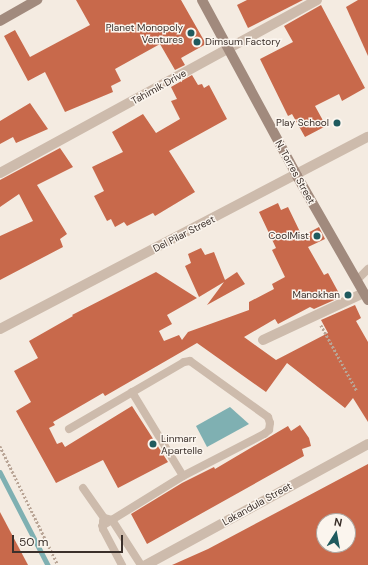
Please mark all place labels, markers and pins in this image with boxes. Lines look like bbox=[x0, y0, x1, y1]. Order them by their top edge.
place label: Planet Monopoly Ventures bbox=[106, 21, 183, 44]
marker: Planet Monopoly Ventures bbox=[186, 28, 196, 38]
place label: Dimsum Factory bbox=[205, 36, 281, 48]
marker: Dimsum Factory bbox=[192, 37, 202, 47]
place label: Play School bbox=[276, 117, 329, 129]
marker: Play School bbox=[332, 118, 342, 128]
place label: CoolMist bbox=[268, 230, 309, 242]
marker: CoolMist bbox=[312, 231, 322, 241]
place label: Manokhan bbox=[293, 289, 340, 301]
marker: Manokhan bbox=[343, 290, 353, 300]
place label: Linmarr Apartelle bbox=[161, 432, 203, 456]
marker: Linmarr Apartelle bbox=[148, 439, 158, 449]

